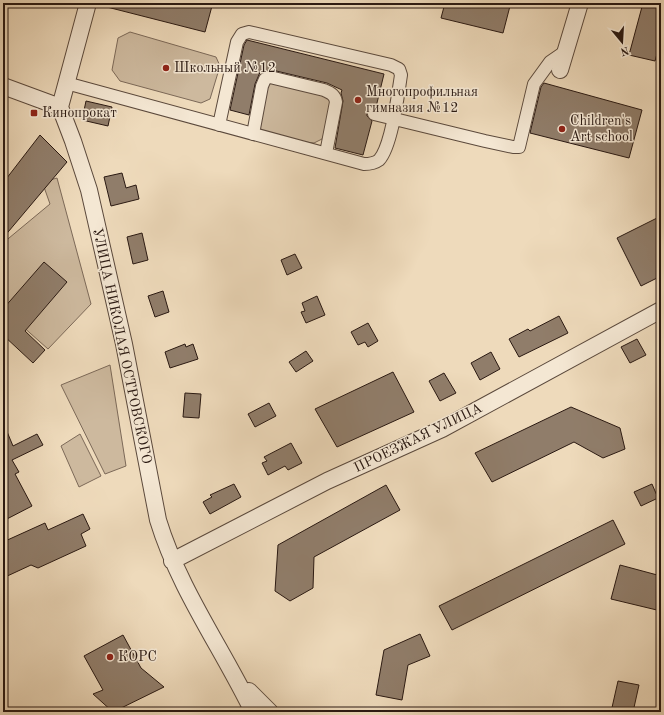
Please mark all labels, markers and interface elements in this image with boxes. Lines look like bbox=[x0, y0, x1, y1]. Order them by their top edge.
north arrow bbox=[602, 22, 642, 62]
text: N bbox=[618, 44, 630, 57]
place label: Школьный №12 bbox=[174, 61, 276, 75]
marker: Школьный №12 bbox=[161, 63, 171, 73]
place label: Многопрофильная гимназия №12 bbox=[366, 85, 478, 115]
marker: Многопрофильная гимназия №12 bbox=[353, 95, 363, 105]
place label: Кинопрокат bbox=[42, 106, 117, 120]
marker: Кинопрокат bbox=[29, 108, 39, 118]
place label: Children's Art school bbox=[570, 114, 633, 144]
marker: Children's Art school bbox=[557, 124, 567, 134]
street label: УЛИЦА НИКОЛАЯ ОСТРОВСКОГО bbox=[90, 227, 154, 466]
street label: ПРОЕЗЖАЯ УЛИЦА bbox=[352, 401, 485, 475]
place label: КОРС bbox=[118, 650, 157, 664]
marker: КОРС bbox=[105, 652, 115, 662]

